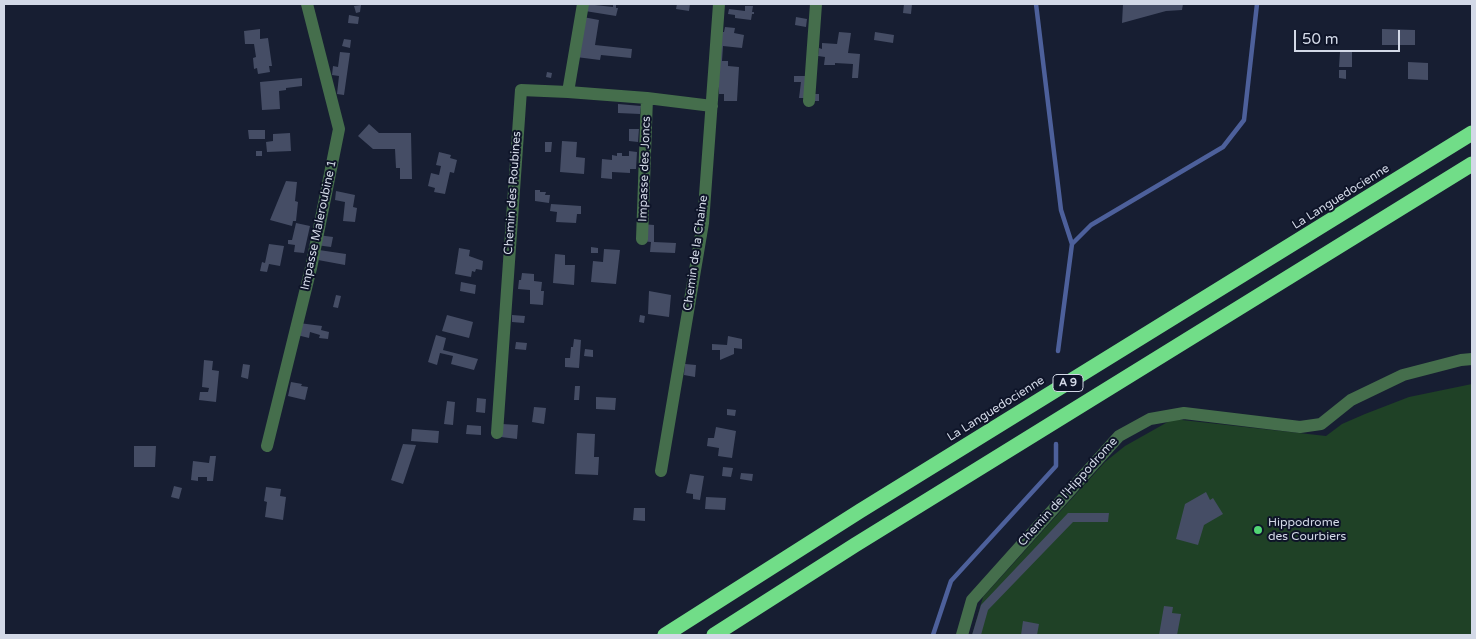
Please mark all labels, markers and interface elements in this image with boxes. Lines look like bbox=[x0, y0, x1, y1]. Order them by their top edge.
scale bar bbox=[1296, 20, 1402, 52]
text: 50 m bbox=[1302, 30, 1339, 48]
street label: Impasse des Joncs bbox=[636, 116, 654, 222]
street label: Chemin des Roubines bbox=[502, 131, 524, 255]
street label: Impasse Maleroubine 1 bbox=[298, 159, 340, 291]
street label: La Languedocienne bbox=[1290, 161, 1392, 233]
street label: Chemin de la Chaine bbox=[681, 194, 711, 312]
street label: La Languedocienne bbox=[945, 373, 1047, 445]
road number: A 9 bbox=[1053, 374, 1083, 392]
street label: Chemin de l'Hippodrome bbox=[1015, 435, 1121, 549]
place label: Hippodrome des Courbiers bbox=[1268, 516, 1346, 544]
marker: Hippodrome des Courbiers bbox=[1252, 524, 1264, 536]

